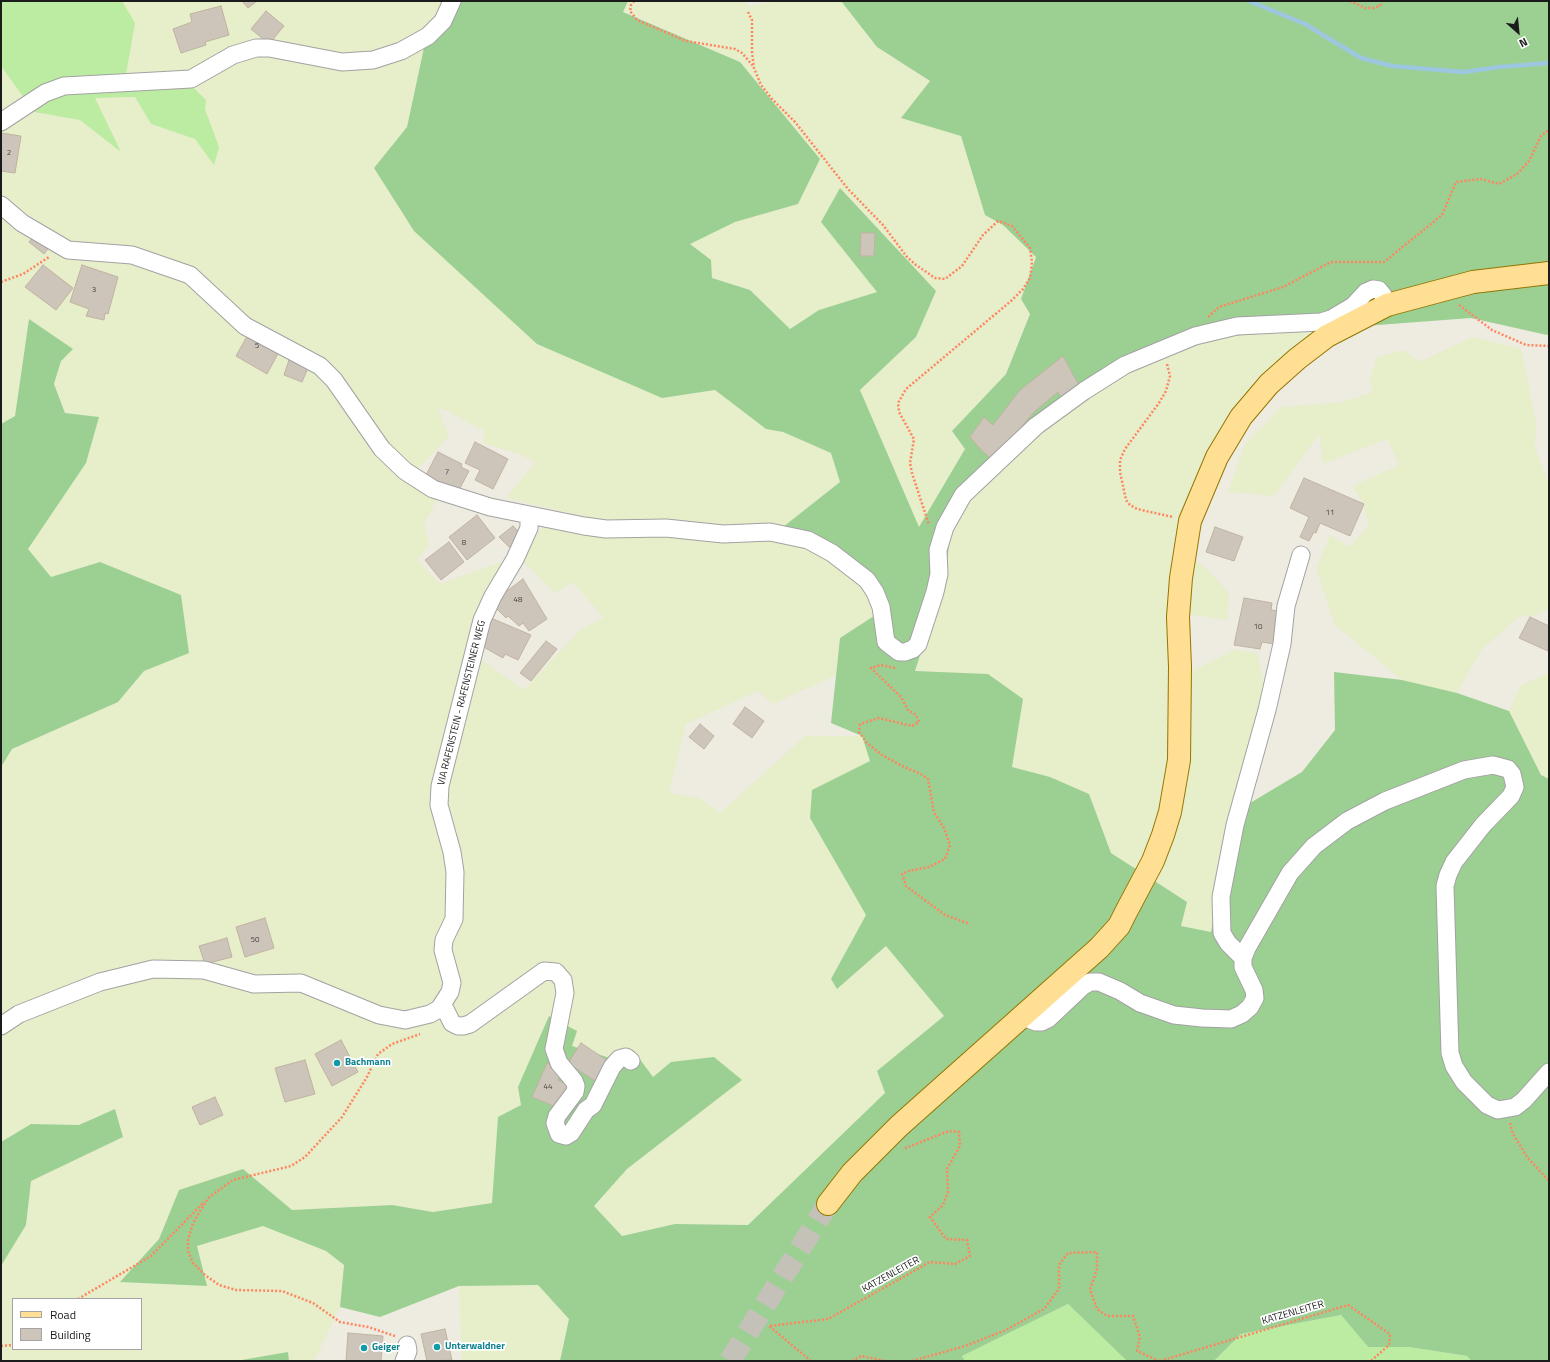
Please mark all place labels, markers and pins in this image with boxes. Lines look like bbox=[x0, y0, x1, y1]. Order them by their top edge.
place label: Bachmann bbox=[345, 1057, 391, 1069]
marker: Bachmann bbox=[332, 1058, 342, 1068]
place label: Unterwaldner bbox=[445, 1341, 505, 1353]
place label: Geiger bbox=[372, 1342, 400, 1354]
marker: Unterwaldner bbox=[432, 1342, 442, 1352]
marker: Geiger bbox=[359, 1343, 369, 1353]

